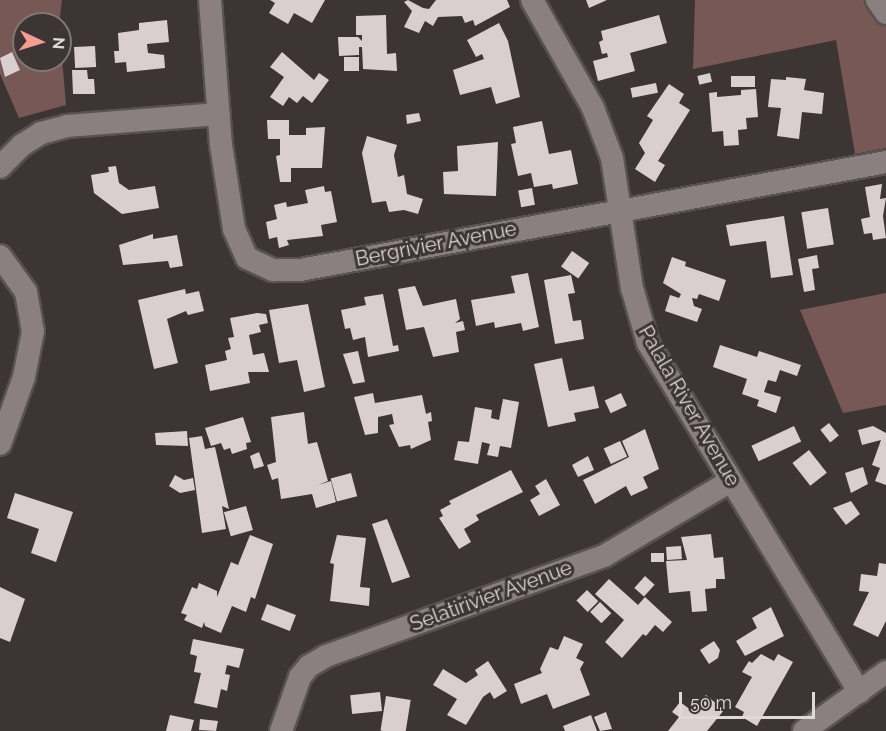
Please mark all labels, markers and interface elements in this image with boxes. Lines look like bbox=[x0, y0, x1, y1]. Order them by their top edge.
north arrow bbox=[12, 12, 72, 72]
text: N bbox=[49, 36, 68, 50]
street label: Bergrivier Avenue bbox=[353, 217, 519, 271]
street label: Palala River Avenue bbox=[633, 321, 745, 491]
street label: Selatirivier Avenue bbox=[406, 555, 576, 637]
scale bar bbox=[682, 680, 818, 718]
text: 50 m bbox=[690, 692, 732, 713]

